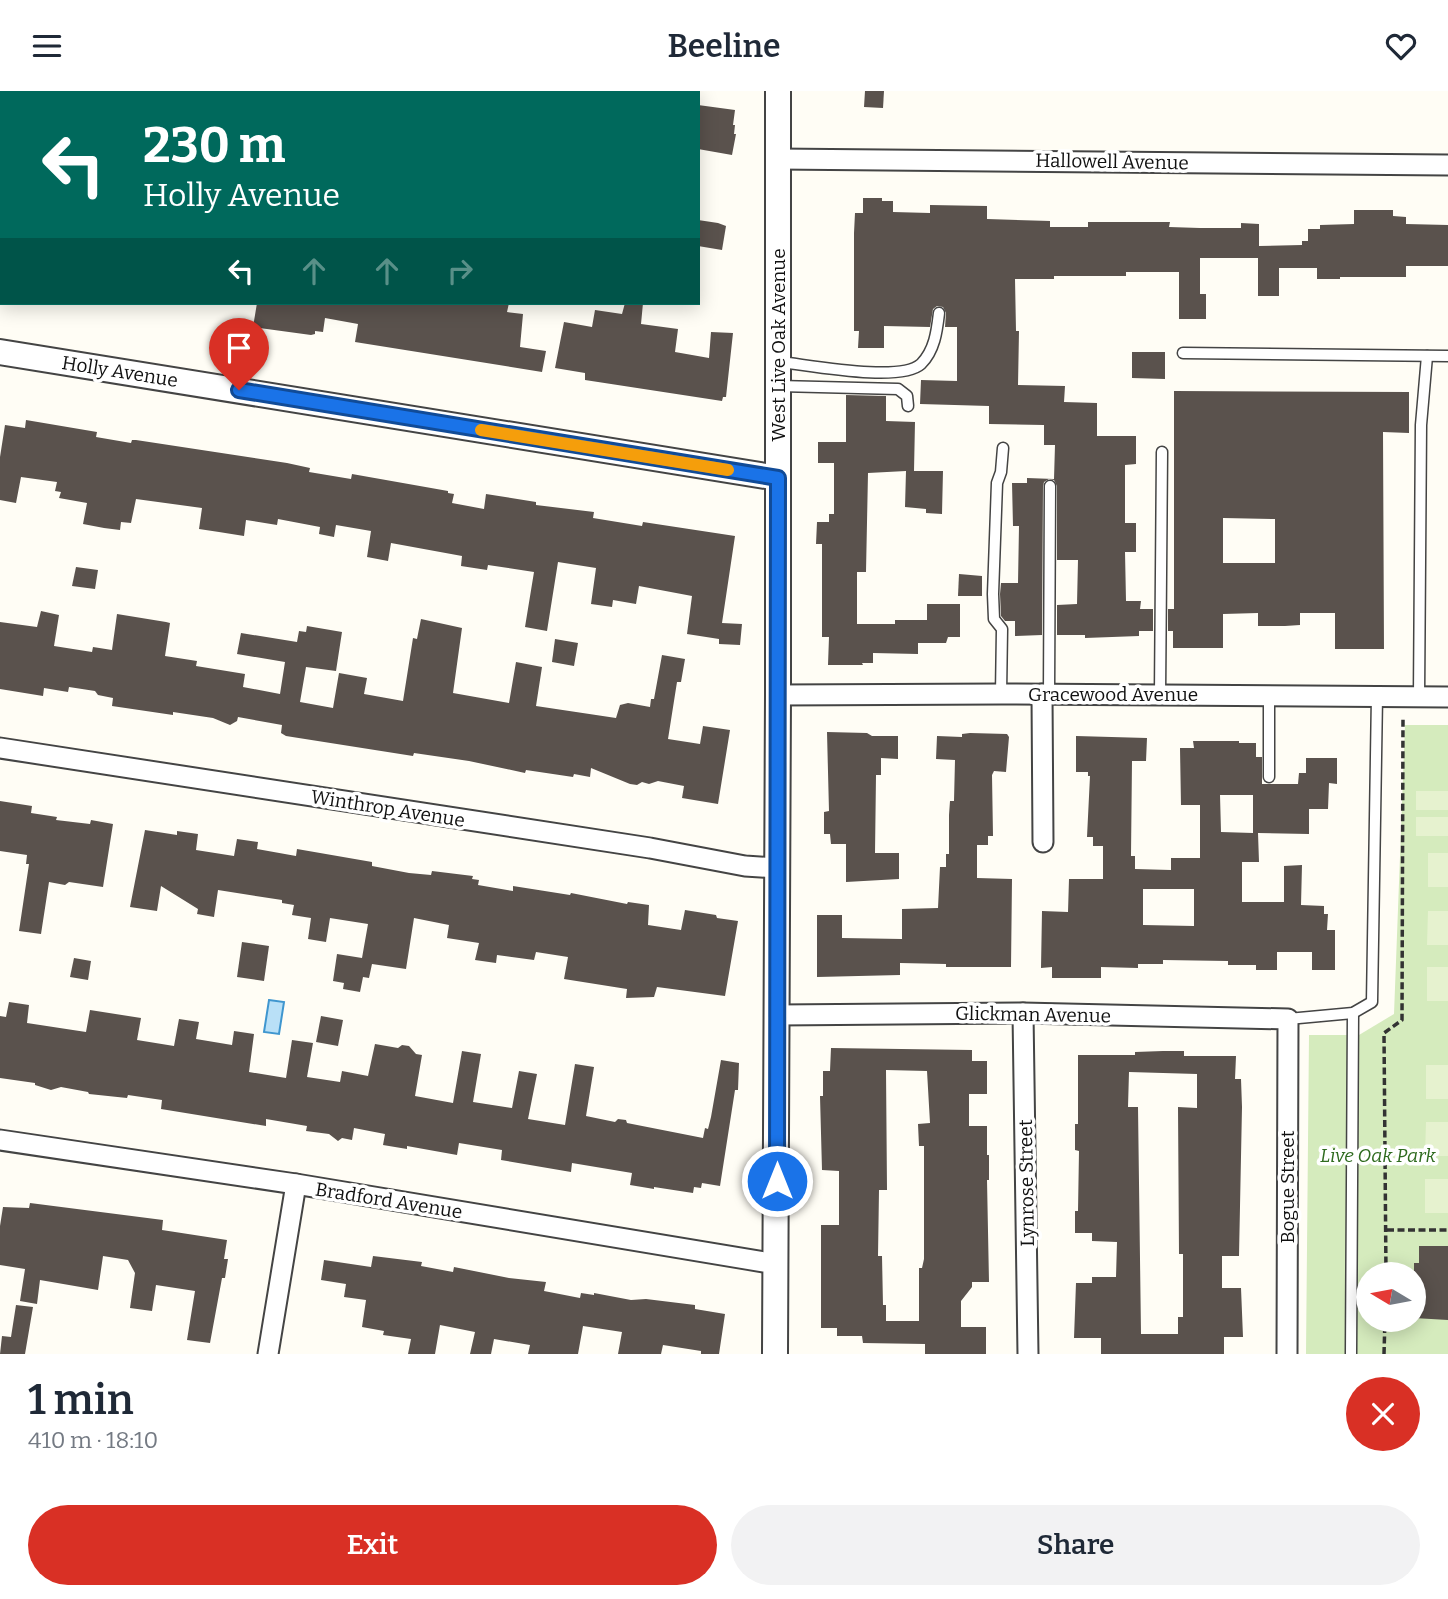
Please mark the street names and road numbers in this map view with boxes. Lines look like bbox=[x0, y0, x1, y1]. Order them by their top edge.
street label: Hallowell Avenue bbox=[1035, 149, 1189, 174]
street label: West Live Oak Avenue bbox=[767, 248, 790, 442]
street label: Holly Avenue bbox=[60, 351, 180, 392]
street label: Gracewood Avenue bbox=[1028, 683, 1198, 706]
street label: Winthrop Avenue bbox=[309, 785, 467, 832]
street label: Glickman Avenue bbox=[955, 1002, 1111, 1027]
street label: Lynrose Street bbox=[1014, 1119, 1039, 1247]
street label: Bogue Street bbox=[1276, 1130, 1299, 1244]
street label: Bradford Avenue bbox=[314, 1178, 464, 1223]

